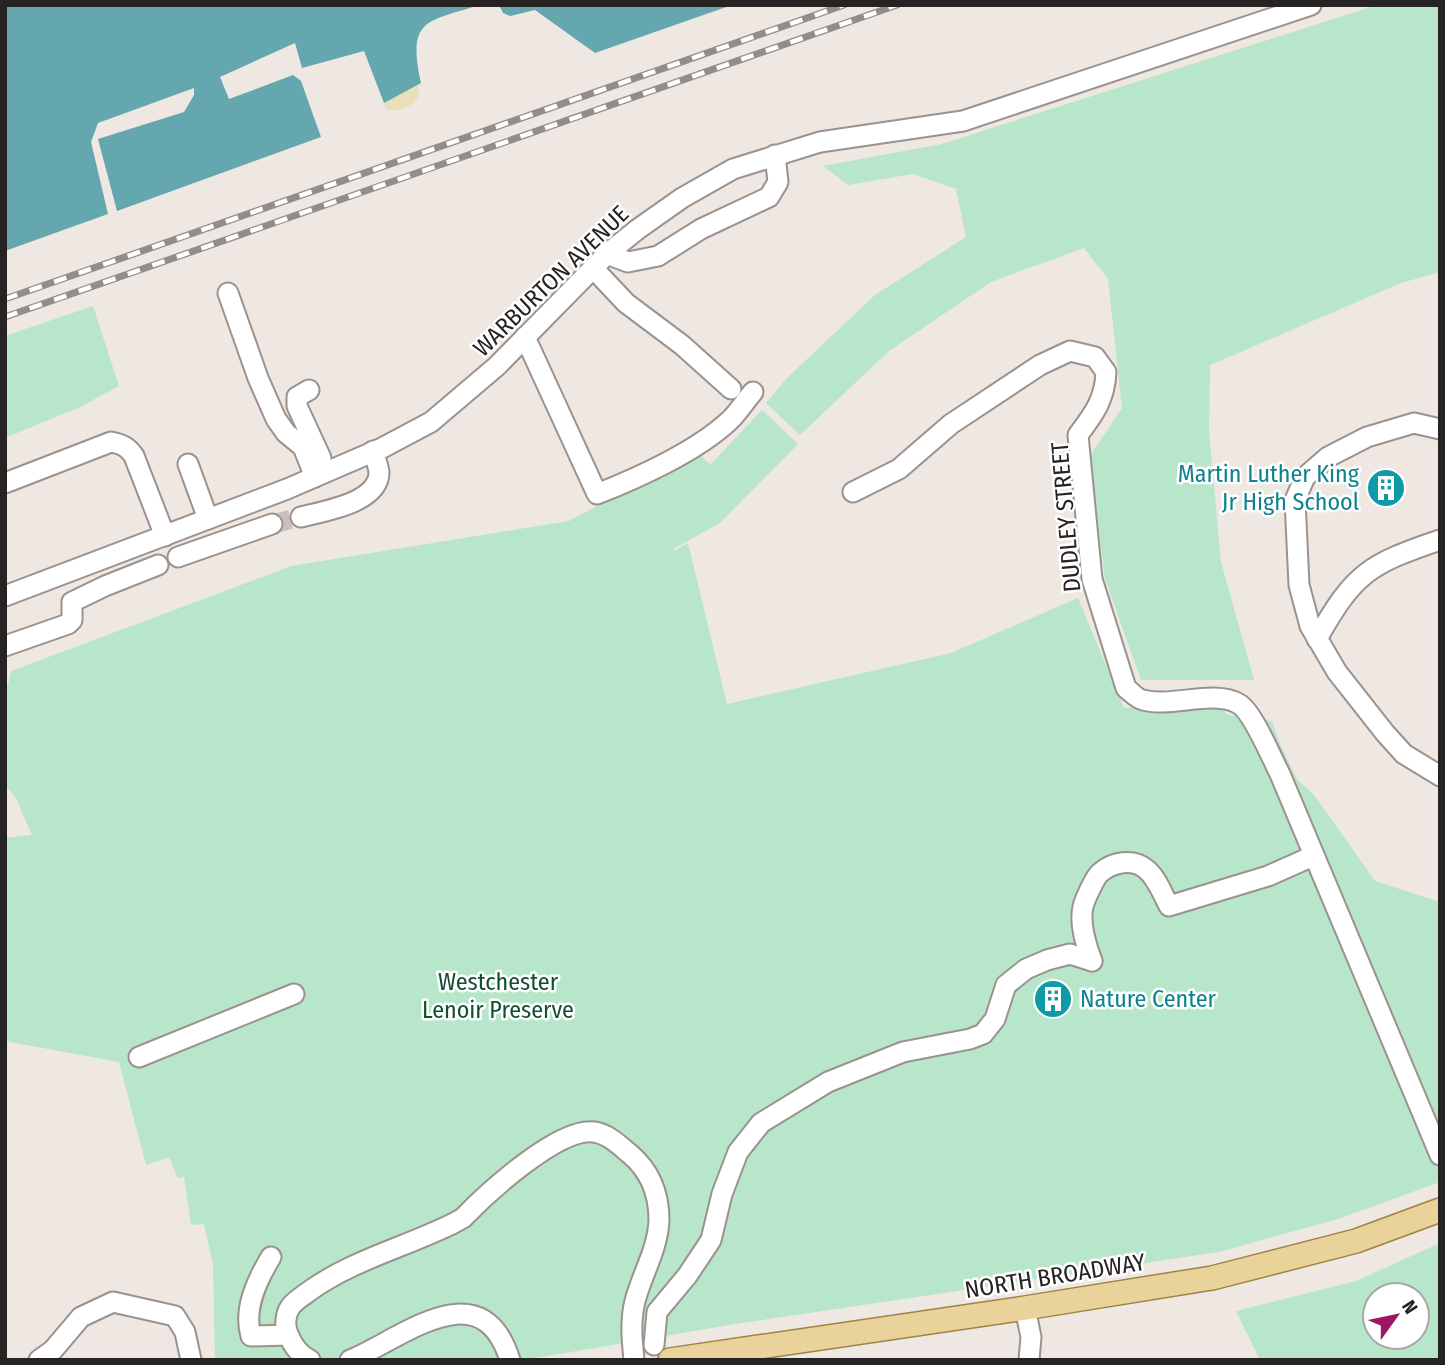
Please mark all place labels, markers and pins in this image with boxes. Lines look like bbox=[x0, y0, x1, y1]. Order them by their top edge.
place label: Martin Luther King Jr High School bbox=[1178, 460, 1360, 516]
building icon: Martin Luther King Jr High School bbox=[1365, 467, 1407, 509]
building icon: Nature Center bbox=[1032, 978, 1074, 1020]
place label: Nature Center bbox=[1080, 985, 1216, 1013]

